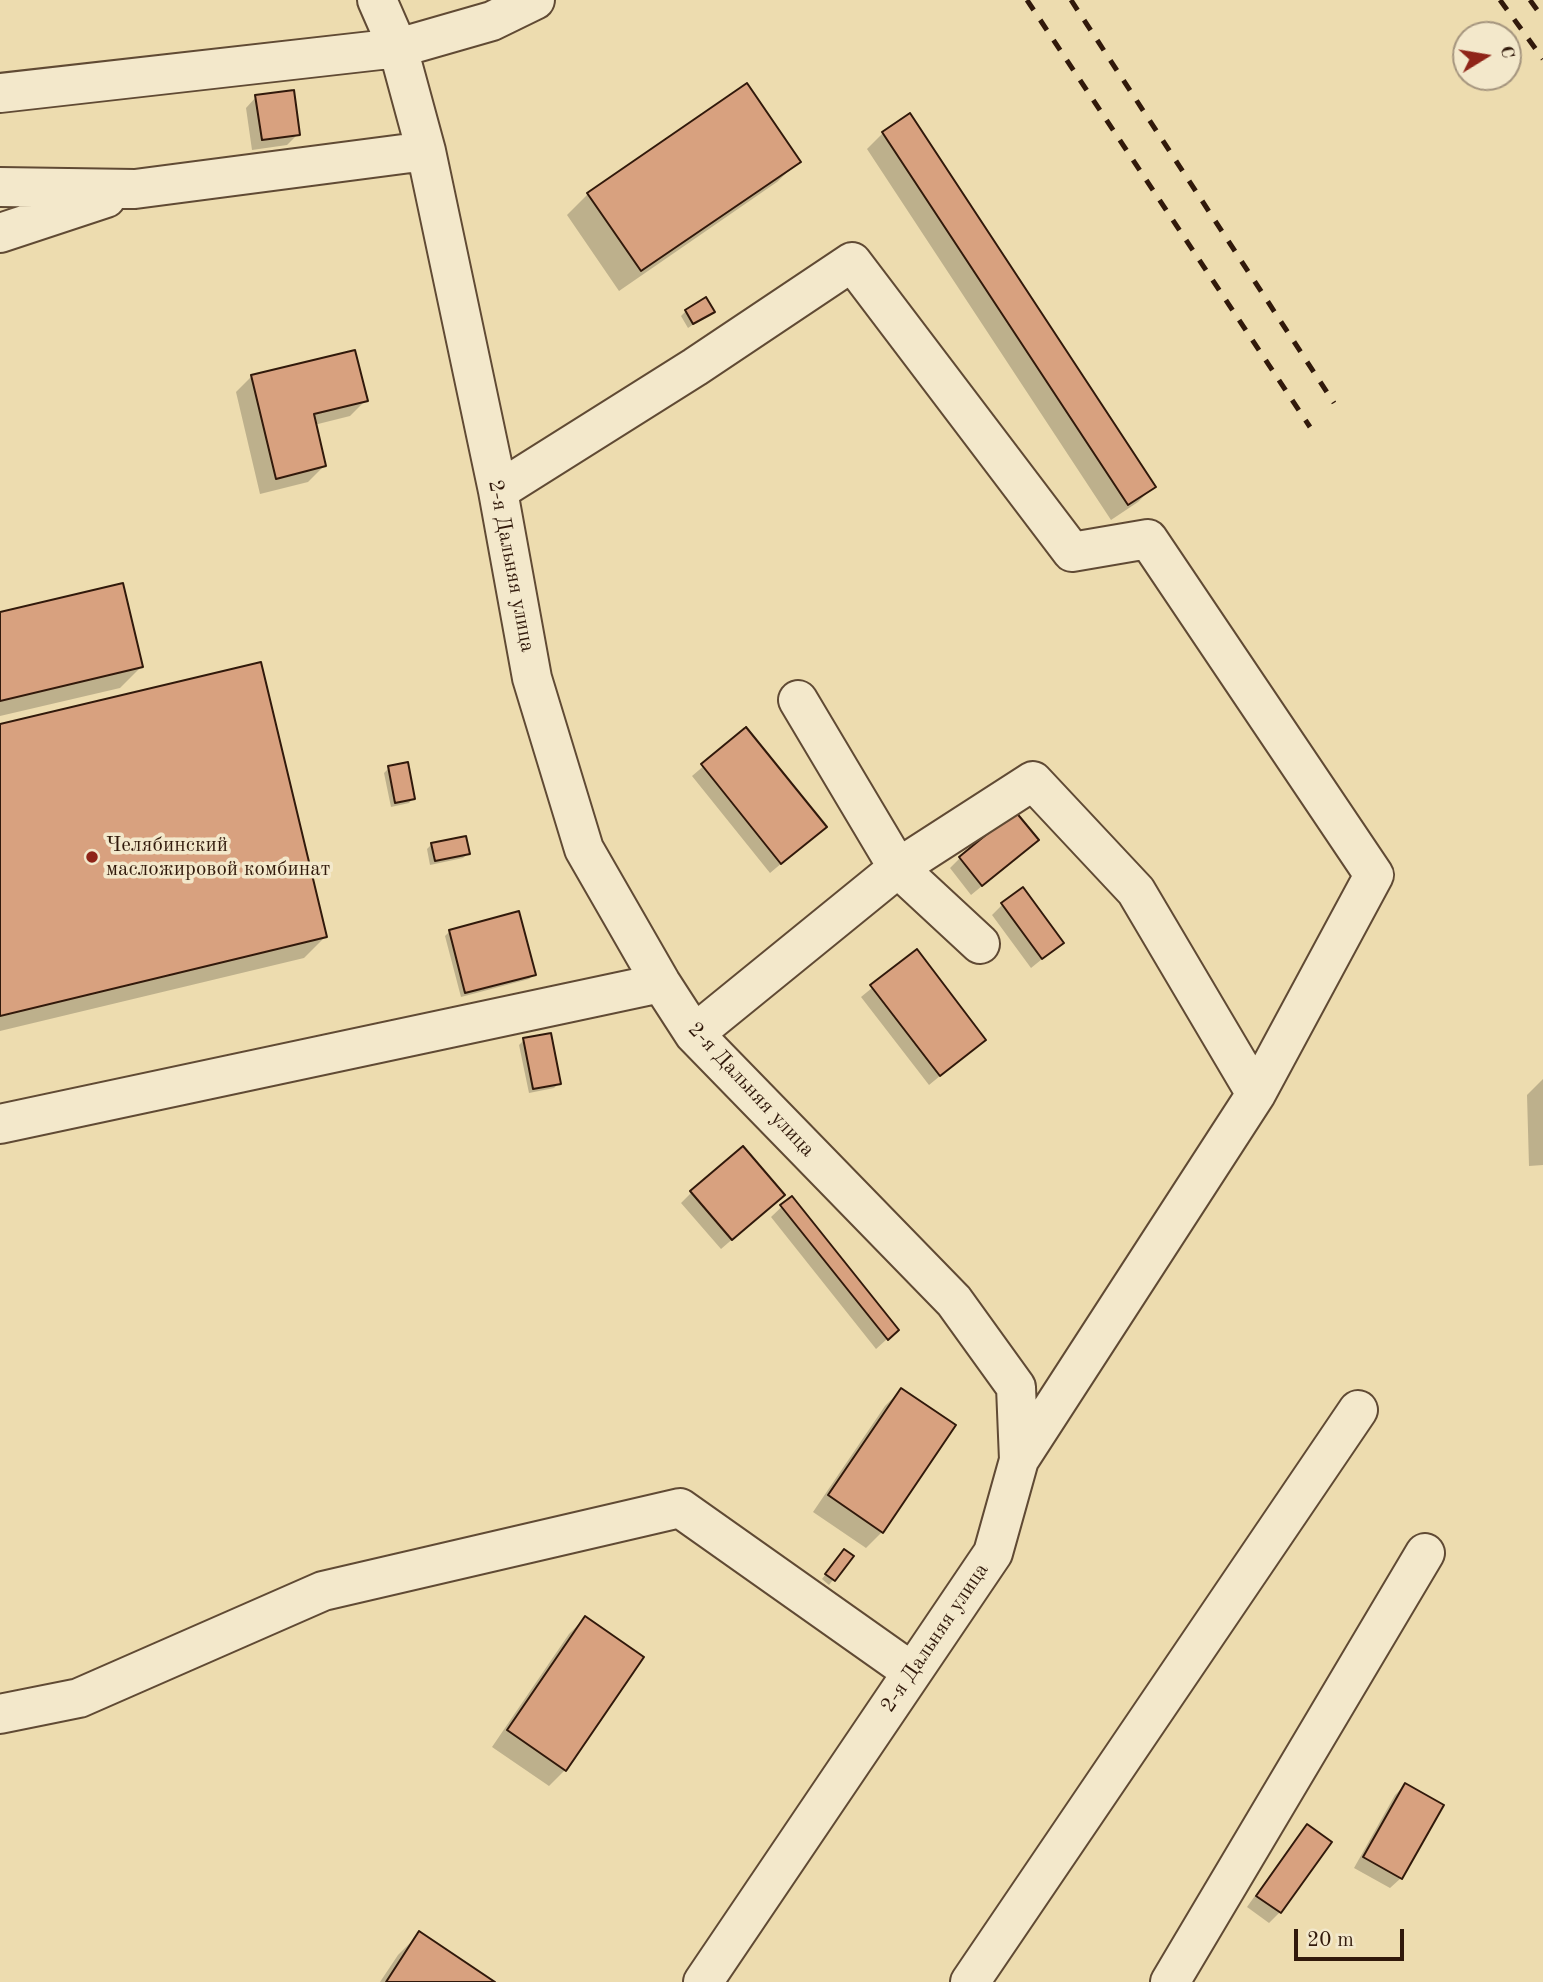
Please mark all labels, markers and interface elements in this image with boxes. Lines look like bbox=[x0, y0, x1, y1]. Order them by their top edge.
north arrow bbox=[1452, 21, 1522, 91]
text: С bbox=[1496, 44, 1517, 60]
street label: 2-я Дальняя улица bbox=[482, 478, 540, 654]
place label: Челябинский масложировой комбинат bbox=[106, 832, 331, 882]
marker: Челябинский масложировой комбинат bbox=[84, 849, 100, 865]
street label: 2-я Дальняя улица bbox=[682, 1017, 820, 1163]
street label: 2-я Дальняя улица bbox=[876, 1558, 994, 1718]
scale bar bbox=[1298, 1916, 1408, 1960]
text: 20 m bbox=[1307, 1930, 1354, 1951]

